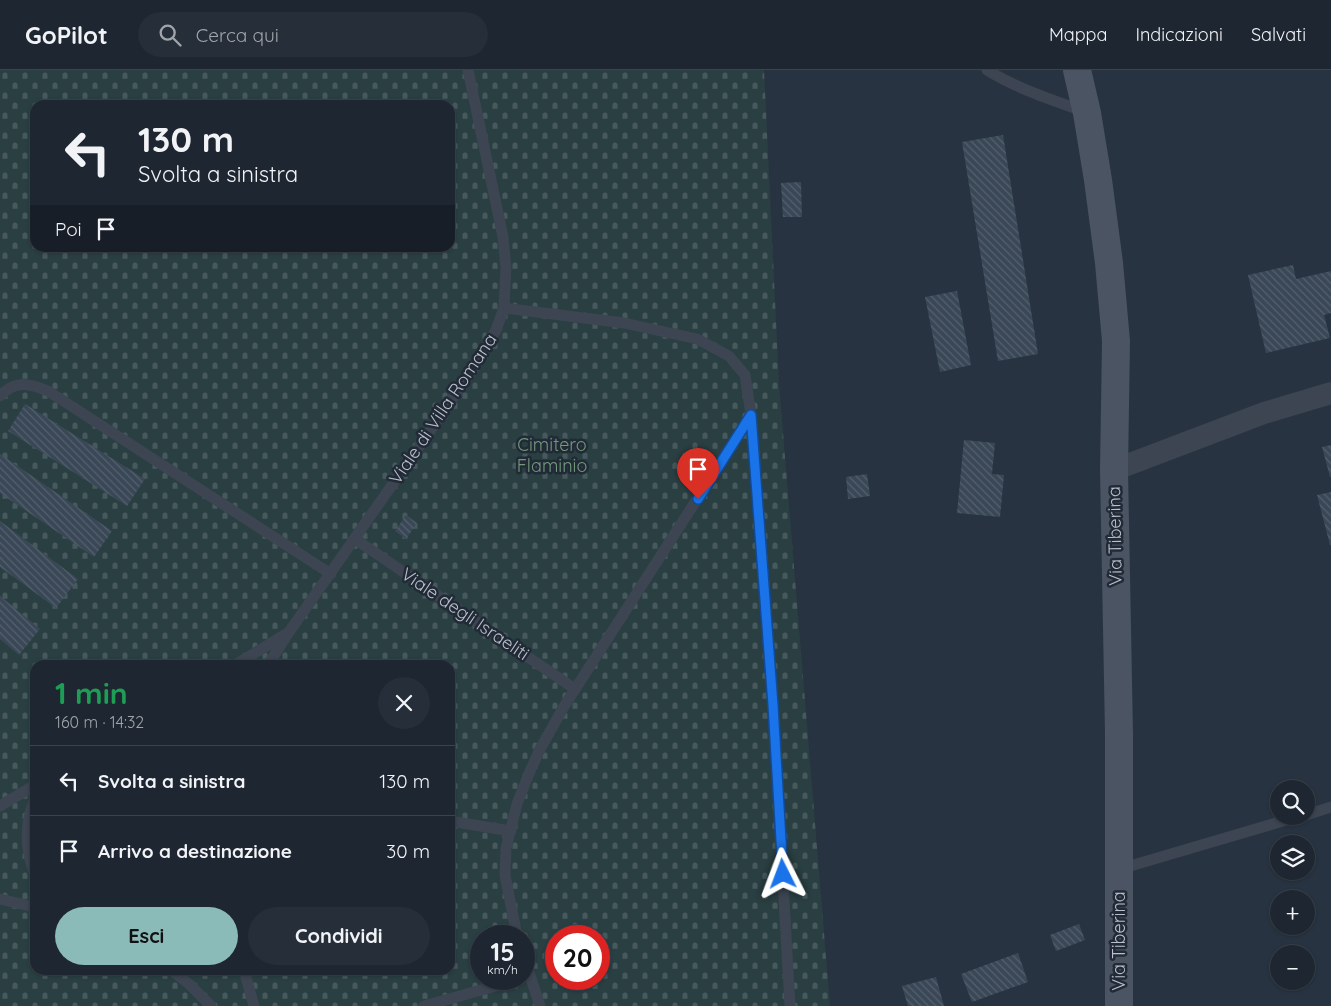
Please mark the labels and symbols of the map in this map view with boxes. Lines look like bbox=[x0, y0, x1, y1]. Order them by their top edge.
street label: Viale di Villa Romana bbox=[384, 329, 502, 488]
park label: Cimitero Flaminio bbox=[517, 433, 587, 477]
pin bbox=[677, 448, 719, 499]
street label: Via Tiberina bbox=[1102, 486, 1127, 586]
street label: Viale degli Israeliti bbox=[397, 562, 534, 665]
position arrow bbox=[756, 847, 808, 899]
street label: Via Tiberina bbox=[1107, 891, 1130, 991]
speed limit sign: 20 bbox=[545, 925, 610, 990]

